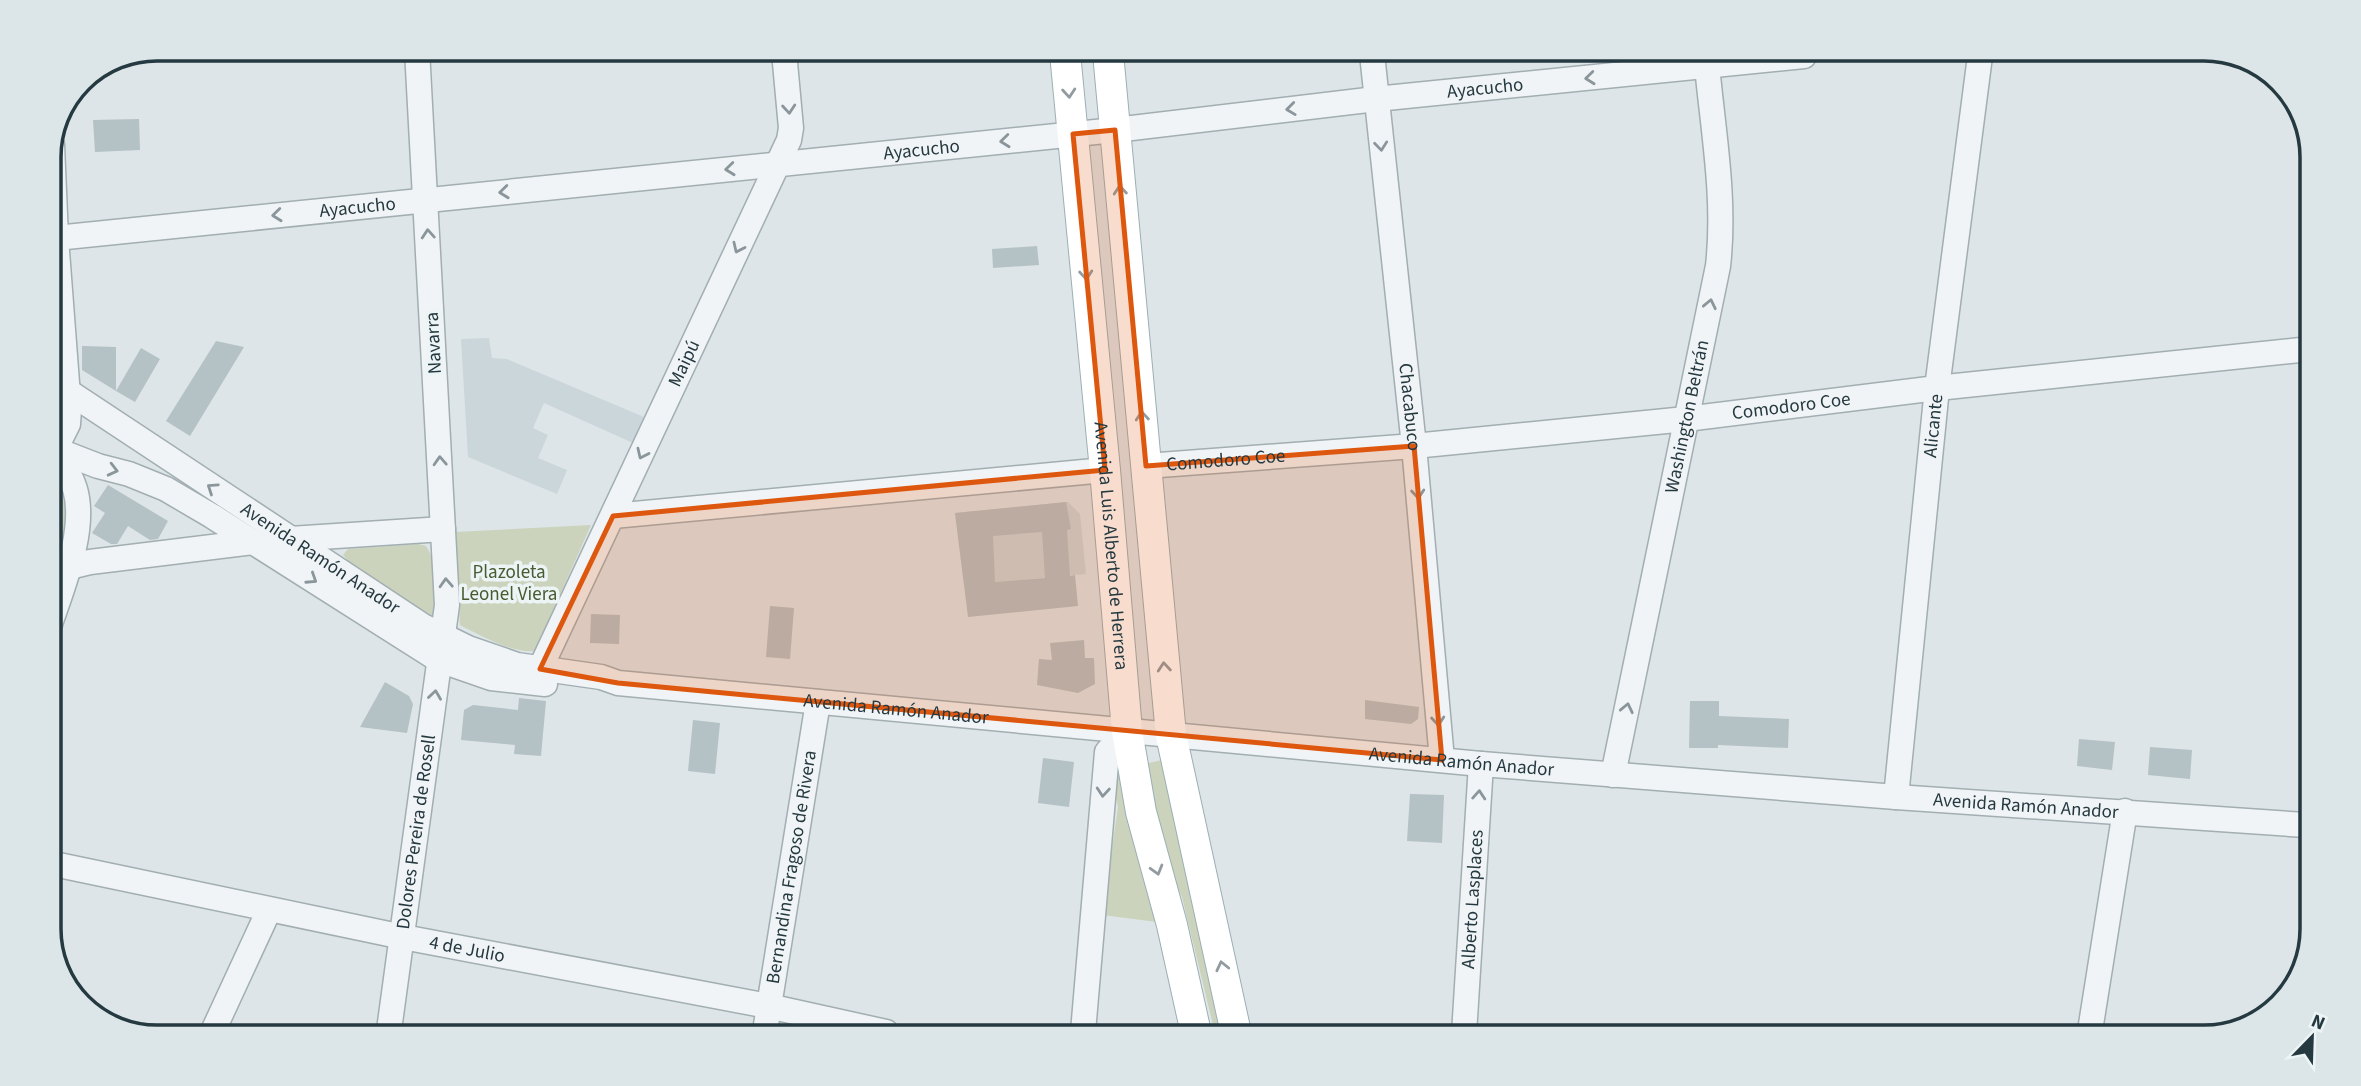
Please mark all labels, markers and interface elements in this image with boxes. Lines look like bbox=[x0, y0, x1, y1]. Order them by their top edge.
one-way arrow bbox=[1585, 70, 1596, 85]
street label: Ayacucho bbox=[1446, 71, 1525, 105]
one-way arrow bbox=[1061, 88, 1076, 99]
one-way arrow bbox=[1285, 101, 1296, 116]
one-way arrow bbox=[781, 104, 796, 115]
street label: Ayacucho bbox=[882, 132, 961, 167]
one-way arrow bbox=[999, 133, 1010, 148]
one-way arrow bbox=[1373, 141, 1388, 152]
one-way arrow bbox=[724, 161, 735, 176]
one-way arrow bbox=[498, 184, 509, 199]
one-way arrow bbox=[1113, 184, 1128, 196]
street label: Ayacucho bbox=[318, 190, 397, 225]
one-way arrow bbox=[272, 207, 283, 222]
one-way arrow bbox=[420, 228, 435, 239]
one-way arrow bbox=[733, 241, 747, 253]
one-way arrow bbox=[1079, 269, 1094, 281]
one-way arrow bbox=[1702, 298, 1717, 310]
street label: Navarra bbox=[419, 311, 449, 375]
street label: Maipú bbox=[661, 335, 707, 391]
street label: Washington Beltrán bbox=[1658, 337, 1716, 496]
street label: Chacabuco bbox=[1392, 362, 1428, 452]
street label: Comodoro Coe bbox=[1730, 385, 1852, 427]
street label: Alicante bbox=[1917, 393, 1950, 459]
one-way arrow bbox=[1135, 410, 1150, 421]
street label: Avenida Luis Alberto de Herrera bbox=[1087, 420, 1135, 671]
street label: Comodoro Coe bbox=[1165, 442, 1286, 478]
one-way arrow bbox=[636, 447, 650, 459]
one-way arrow bbox=[433, 455, 448, 466]
one-way arrow bbox=[107, 462, 119, 476]
one-way arrow bbox=[207, 484, 220, 496]
one-way arrow bbox=[1410, 489, 1425, 500]
street label: Avenida Ramón Anador bbox=[235, 496, 406, 621]
park label: Plazoleta Leonel Viera bbox=[461, 559, 557, 608]
one-way arrow bbox=[304, 570, 317, 583]
one-way arrow bbox=[438, 577, 453, 588]
one-way arrow bbox=[1157, 661, 1172, 672]
street label: Avenida Ramón Anador bbox=[802, 687, 990, 731]
one-way arrow bbox=[427, 689, 442, 701]
one-way arrow bbox=[1619, 702, 1634, 714]
one-way arrow bbox=[1431, 715, 1446, 727]
street label: Dolores Pereira de Rosell bbox=[389, 733, 443, 931]
street label: Avenida Ramón Anador bbox=[1368, 740, 1556, 783]
street label: Bernandina Fragoso de Rivera bbox=[759, 748, 824, 986]
one-way arrow bbox=[1096, 786, 1111, 797]
street label: Avenida Ramón Anador bbox=[1932, 786, 2120, 826]
one-way arrow bbox=[1471, 789, 1486, 800]
street label: Alberto Lasplaces bbox=[1455, 829, 1490, 970]
one-way arrow bbox=[1149, 864, 1163, 876]
street label: 4 de Julio bbox=[427, 929, 507, 969]
one-way arrow bbox=[1215, 961, 1230, 973]
north arrow bbox=[2277, 1002, 2347, 1072]
text: N bbox=[2307, 1008, 2329, 1038]

